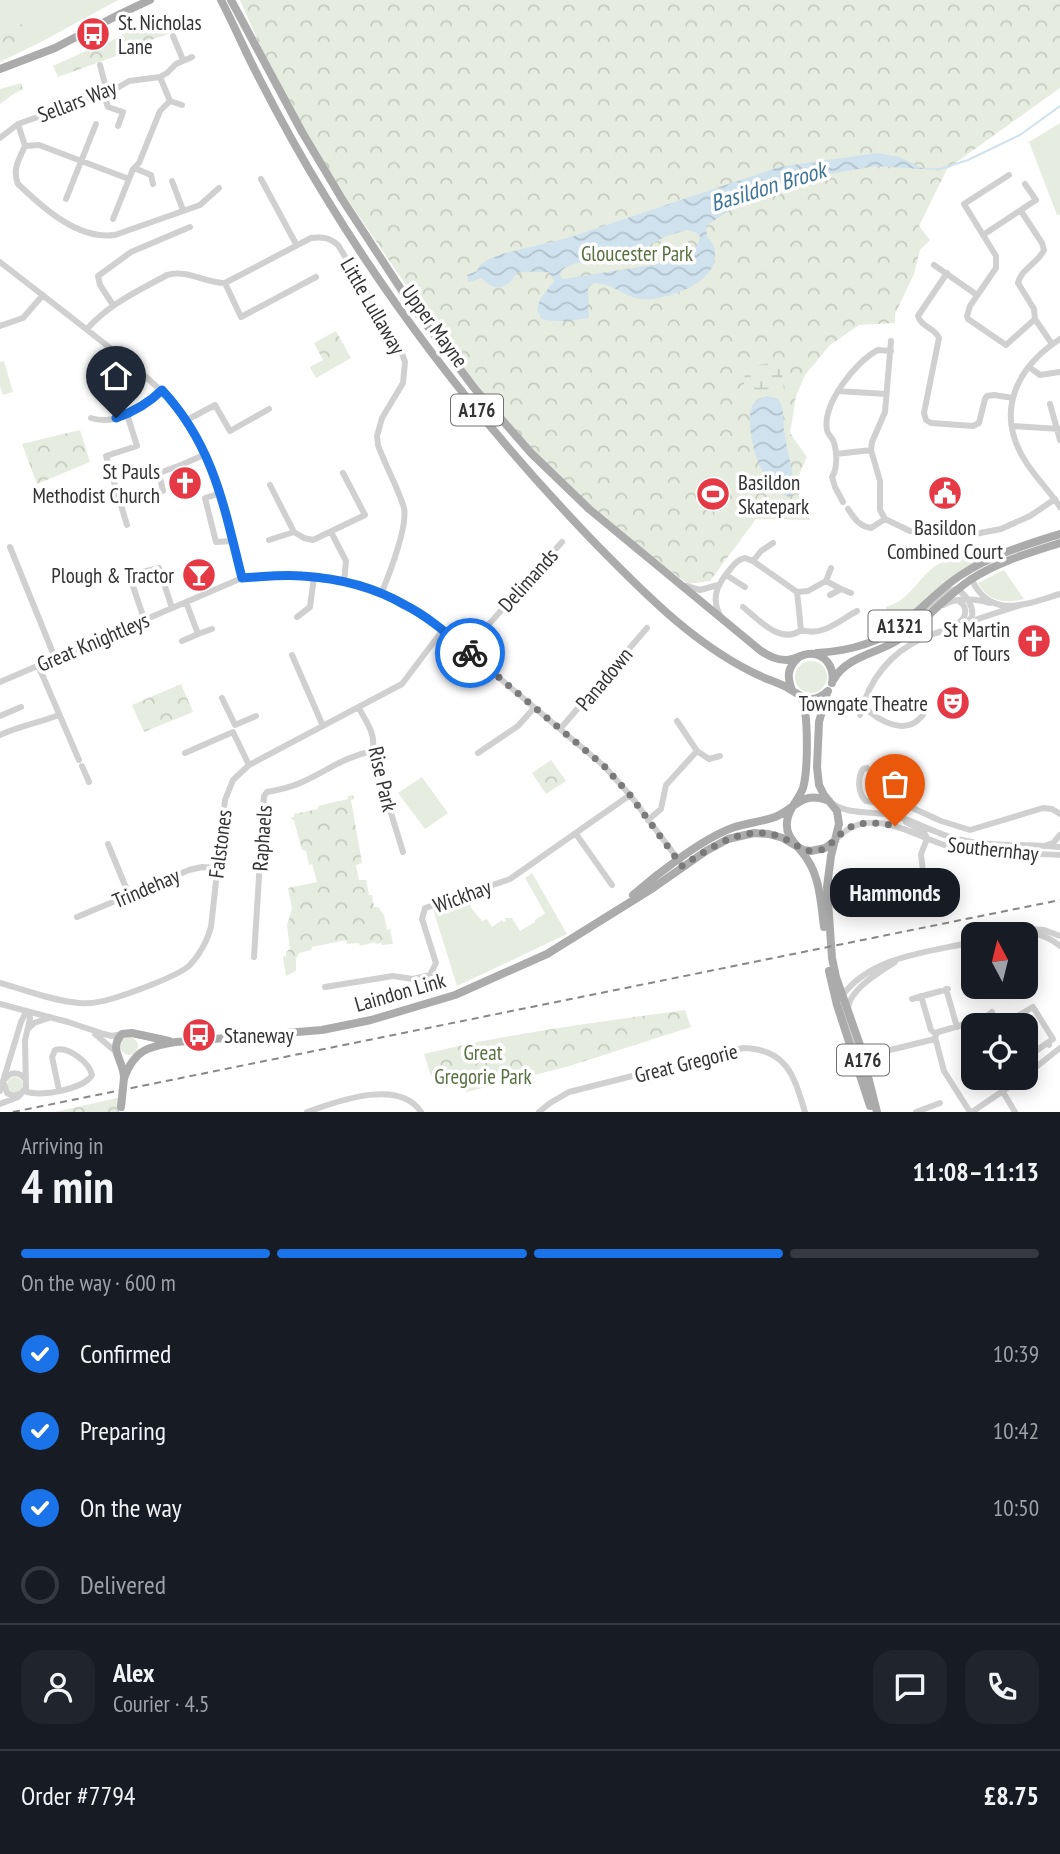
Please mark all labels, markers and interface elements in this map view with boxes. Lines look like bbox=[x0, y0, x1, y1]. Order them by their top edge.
place label: St. Nicholas Lane bbox=[118, 9, 202, 60]
bus stop icon: St. Nicholas Lane bbox=[74, 15, 112, 53]
street label: Sellars Way bbox=[34, 74, 120, 128]
water label: Basildon Brook bbox=[707, 154, 832, 217]
park label: Gloucester Park bbox=[581, 240, 693, 267]
street label: Little Lullaway bbox=[334, 253, 412, 359]
street label: Upper Mayne bbox=[396, 279, 474, 373]
pin bbox=[86, 346, 146, 418]
icon: home bbox=[97, 357, 135, 395]
road number: A176 bbox=[451, 394, 503, 426]
place label: St Pauls Methodist Church bbox=[32, 458, 160, 509]
church icon: St Pauls Methodist Church bbox=[166, 464, 204, 502]
place label: Basildon Skatepark bbox=[738, 469, 809, 520]
public building icon: Basildon Combined Court bbox=[926, 474, 964, 512]
sports icon: Basildon Skatepark bbox=[694, 475, 732, 513]
place label: Basildon Combined Court bbox=[887, 514, 1003, 565]
street label: Delimands bbox=[492, 542, 564, 618]
bar icon: Plough & Tractor bbox=[180, 556, 218, 594]
place label: Plough & Tractor bbox=[51, 562, 174, 589]
street label: Great Knightleys bbox=[33, 606, 153, 678]
road number: A1321 bbox=[869, 610, 932, 642]
place label: St Martin of Tours bbox=[943, 616, 1010, 667]
courier bbox=[435, 618, 505, 688]
church icon: St Martin of Tours bbox=[1015, 622, 1053, 660]
icon: bike bbox=[451, 634, 489, 672]
street label: Panadown bbox=[570, 642, 638, 716]
theatre icon: Towngate Theatre bbox=[934, 684, 972, 722]
place label: Towngate Theatre bbox=[799, 690, 928, 717]
street label: Rise Park bbox=[362, 744, 404, 814]
pin bbox=[865, 754, 925, 826]
icon: bag bbox=[876, 765, 914, 803]
street label: Raphaels bbox=[246, 804, 278, 872]
street label: Falstones bbox=[202, 808, 238, 880]
street label: Southernhay bbox=[946, 831, 1040, 867]
street label: Trindehay bbox=[108, 862, 184, 914]
callout: Hammonds bbox=[830, 868, 960, 917]
street label: Wickhay bbox=[429, 873, 495, 919]
text: Hammonds bbox=[849, 878, 941, 907]
north arrow bbox=[961, 922, 1038, 999]
map controls bbox=[961, 922, 1038, 1090]
street label: Laindon Link bbox=[352, 966, 448, 1018]
button: locate bbox=[961, 1013, 1038, 1090]
bus stop icon: Staneway bbox=[180, 1016, 218, 1054]
place label: Staneway bbox=[224, 1022, 294, 1049]
street label: Great Gregorie bbox=[632, 1037, 740, 1089]
park label: Great Gregorie Park bbox=[434, 1039, 532, 1090]
road number: A176 bbox=[837, 1044, 889, 1076]
text: Arriving in bbox=[21, 1131, 103, 1160]
text: 11:08–11:13 bbox=[912, 1155, 1039, 1188]
text: 4 min bbox=[21, 1156, 114, 1216]
text: On the way · 600 m bbox=[21, 1268, 176, 1297]
icon: check bbox=[21, 1335, 59, 1373]
text: Confirmed bbox=[80, 1337, 171, 1370]
text: 10:39 bbox=[993, 1339, 1039, 1368]
icon: check bbox=[21, 1412, 59, 1450]
text: Preparing bbox=[80, 1414, 166, 1447]
text: 10:42 bbox=[993, 1416, 1039, 1445]
icon: check bbox=[21, 1489, 59, 1527]
text: On the way bbox=[80, 1491, 182, 1524]
text: 10:50 bbox=[993, 1493, 1039, 1522]
text: Delivered bbox=[80, 1568, 166, 1601]
button: person bbox=[21, 1650, 95, 1724]
button: chat bbox=[873, 1650, 947, 1724]
button: phone bbox=[965, 1650, 1039, 1724]
text: Alex bbox=[113, 1656, 154, 1689]
text: Courier · 4.5 bbox=[113, 1689, 209, 1718]
text: Order #7794 bbox=[21, 1779, 136, 1812]
text: £8.75 bbox=[984, 1779, 1039, 1812]

